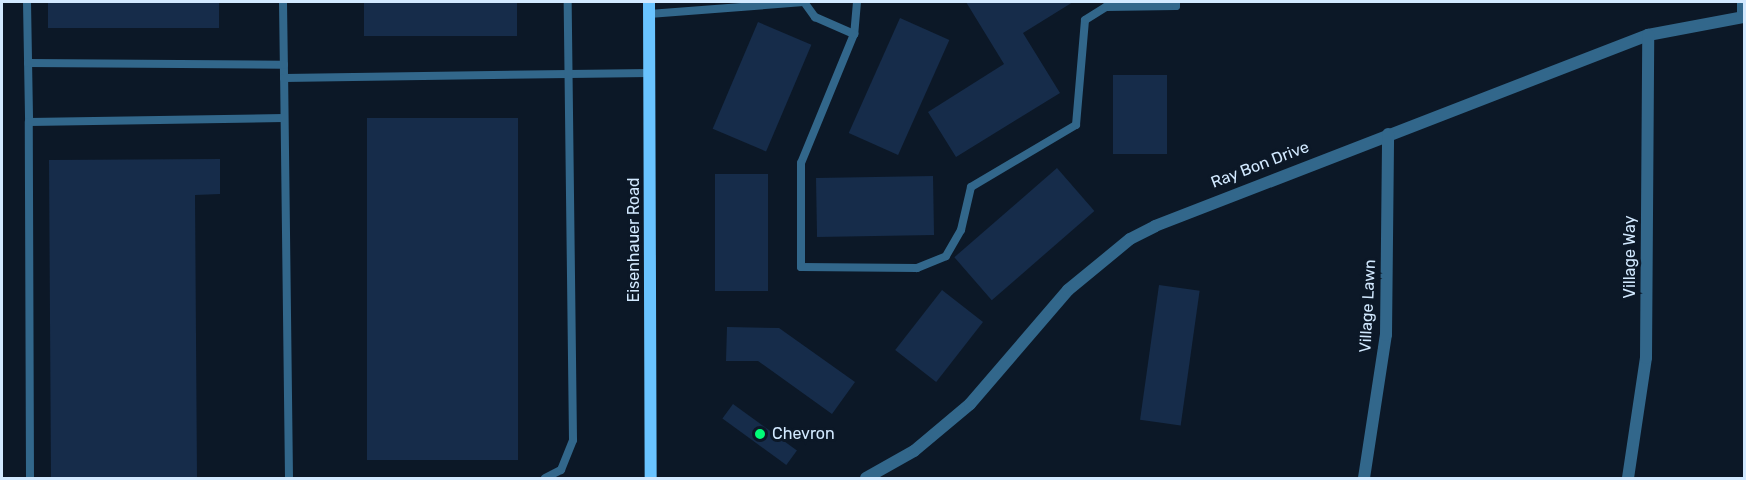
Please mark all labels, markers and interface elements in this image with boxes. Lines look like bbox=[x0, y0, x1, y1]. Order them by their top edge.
street label: Ray Bon Drive bbox=[1208, 137, 1312, 193]
street label: Eisenhauer Road bbox=[624, 177, 644, 303]
street label: Village Way bbox=[1620, 215, 1640, 299]
street label: Village Lawn bbox=[1356, 259, 1380, 353]
place label: Chevron bbox=[772, 424, 835, 444]
marker: Chevron bbox=[753, 427, 767, 441]

